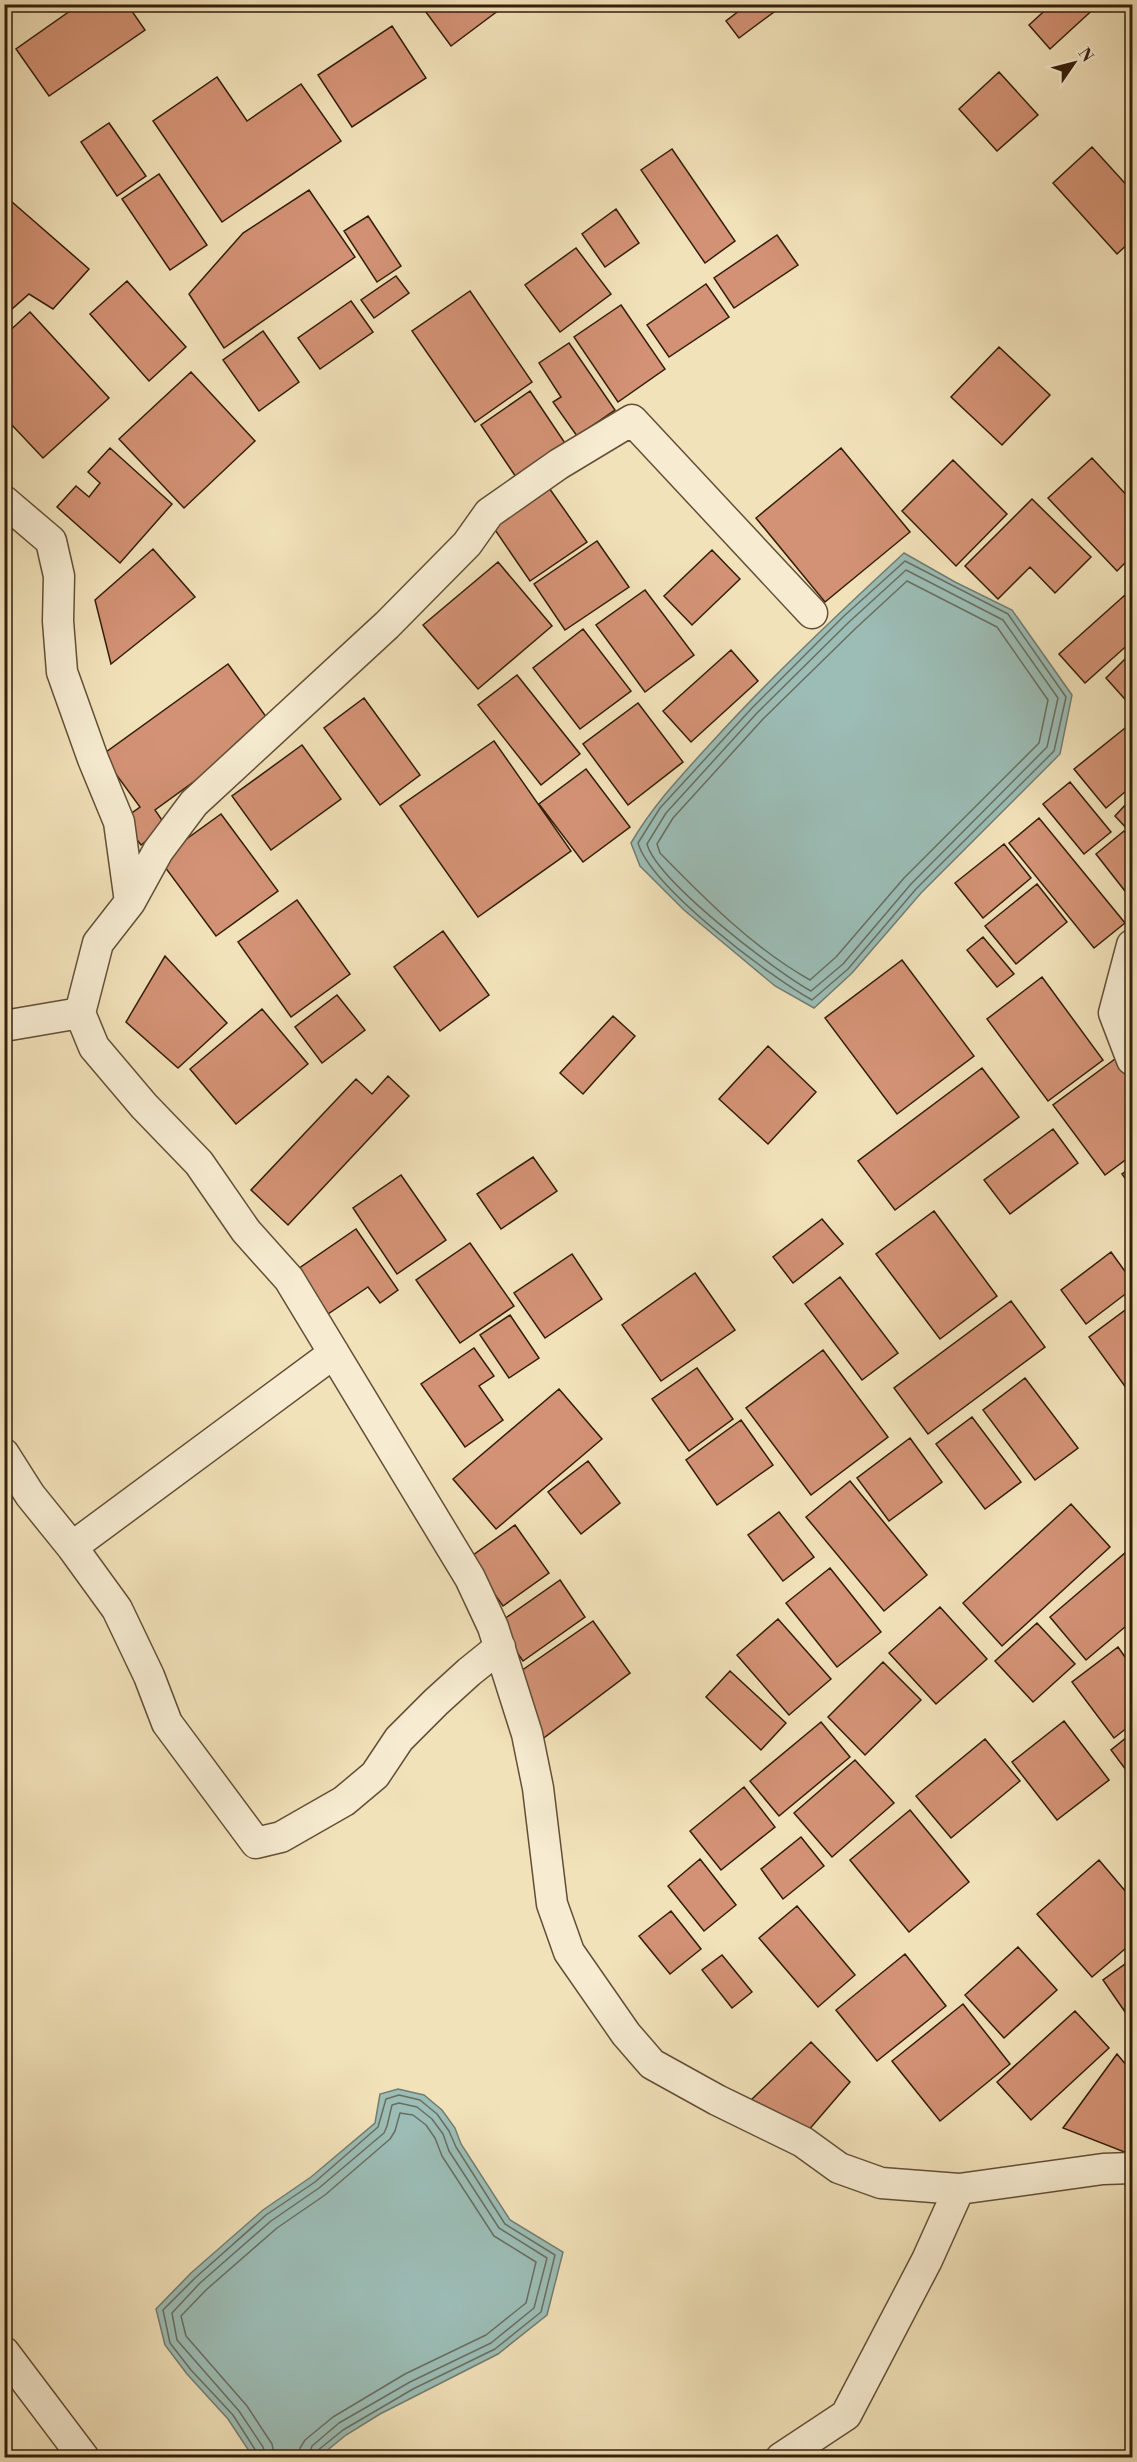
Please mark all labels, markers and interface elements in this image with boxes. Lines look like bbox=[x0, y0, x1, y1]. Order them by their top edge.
north arrow bbox=[1044, 33, 1104, 93]
text: N bbox=[1074, 44, 1097, 66]

